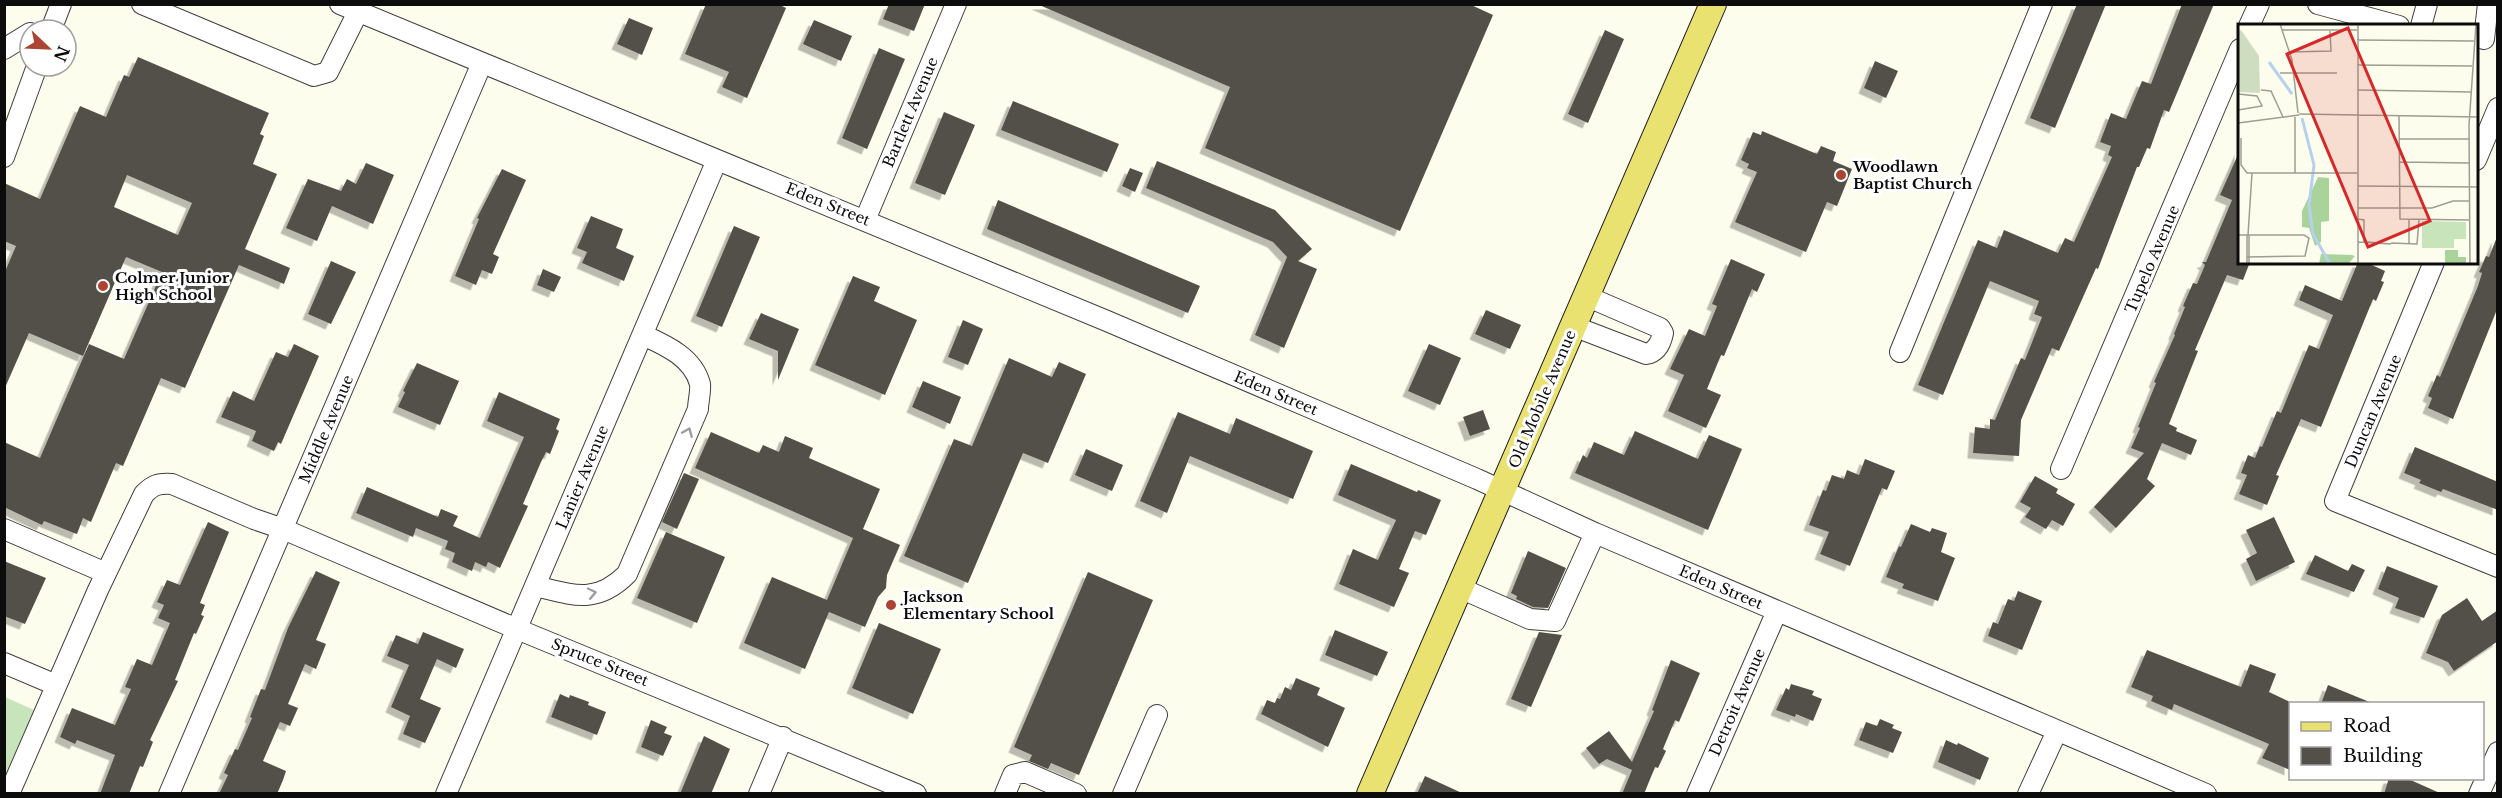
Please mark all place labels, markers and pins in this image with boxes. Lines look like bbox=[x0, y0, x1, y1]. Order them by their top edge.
place label: Woodlawn Baptist Church bbox=[1852, 157, 1972, 193]
marker: Woodlawn Baptist Church bbox=[1834, 168, 1848, 182]
place label: Colmer Junior High School bbox=[115, 268, 230, 304]
marker: Colmer Junior High School bbox=[96, 279, 110, 293]
place label: Jackson Elementary School bbox=[900, 587, 1055, 623]
marker: Jackson Elementary School bbox=[884, 598, 898, 612]

